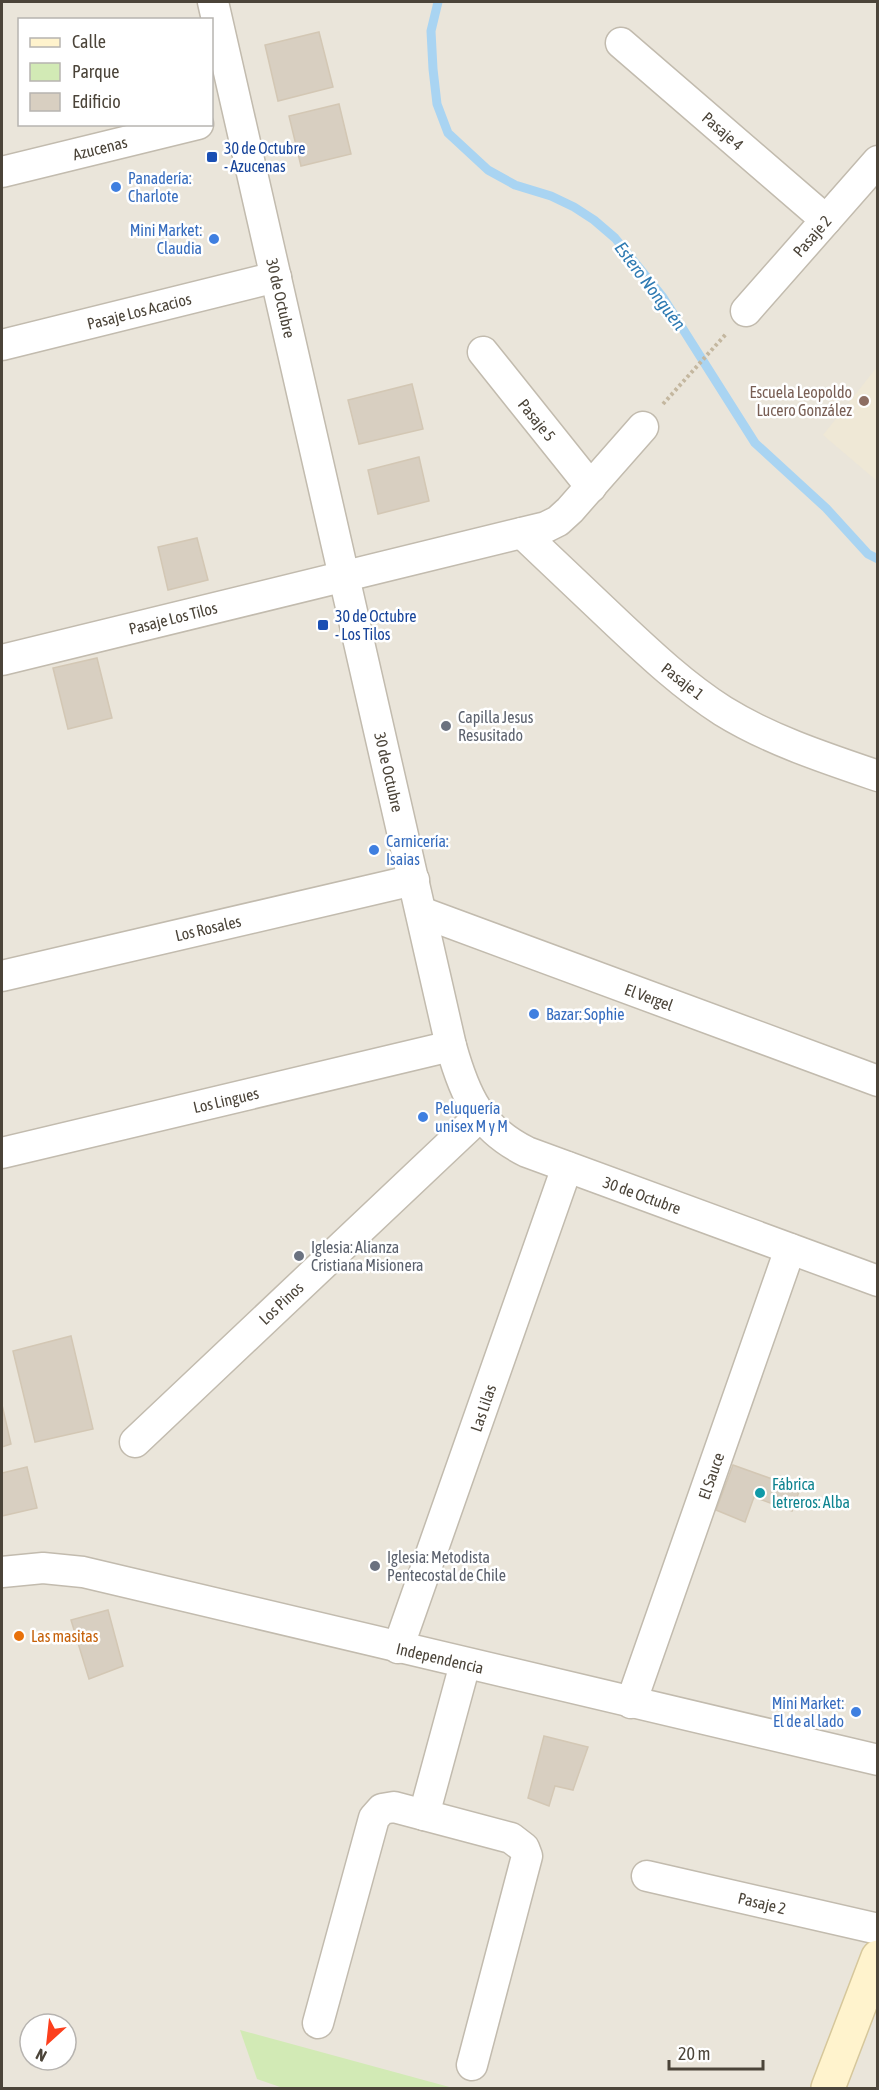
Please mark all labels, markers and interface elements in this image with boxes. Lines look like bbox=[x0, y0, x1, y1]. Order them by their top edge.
legend bbox=[18, 18, 213, 126]
text: Calle bbox=[72, 31, 106, 52]
text: Parque bbox=[72, 61, 120, 82]
text: Edificio bbox=[72, 91, 121, 112]
street label: Pasaje 4 bbox=[698, 108, 747, 155]
street label: Azucenas bbox=[71, 132, 129, 163]
place label: 30 de Octubre - Azucenas bbox=[224, 139, 305, 175]
marker: 30 de Octubre - Azucenas bbox=[205, 150, 219, 164]
place label: Panadería: Charlote bbox=[128, 169, 192, 205]
marker: Panadería: Charlote bbox=[109, 180, 123, 194]
street label: Pasaje 2 bbox=[789, 212, 836, 261]
place label: Mini Market: Claudia bbox=[130, 221, 202, 257]
marker: Mini Market: Claudia bbox=[207, 232, 221, 246]
water label: Estero Nonguén bbox=[610, 238, 690, 334]
street label: 30 de Octubre bbox=[263, 256, 299, 340]
street label: Pasaje Los Acacios bbox=[85, 289, 194, 334]
place label: Escuela Leopoldo Lucero González bbox=[750, 383, 852, 419]
marker: Escuela Leopoldo Lucero González bbox=[857, 394, 871, 408]
street label: Pasaje 5 bbox=[514, 395, 559, 445]
street label: Pasaje Los Tilos bbox=[127, 598, 220, 639]
place label: 30 de Octubre - Los Tilos bbox=[335, 607, 416, 643]
marker: 30 de Octubre - Los Tilos bbox=[316, 618, 330, 632]
street label: Pasaje 1 bbox=[658, 659, 708, 704]
place label: Capilla Jesus Resusitado bbox=[458, 708, 534, 744]
marker: Capilla Jesus Resusitado bbox=[439, 719, 453, 733]
street label: 30 de Octubre bbox=[371, 730, 407, 814]
place label: Carnicería: Isaias bbox=[386, 832, 449, 868]
marker: Carnicería: Isaias bbox=[367, 843, 381, 857]
street label: Los Rosales bbox=[173, 912, 243, 944]
street label: El Vergel bbox=[622, 980, 676, 1015]
place label: Bazar: Sophie bbox=[546, 1005, 625, 1024]
marker: Bazar: Sophie bbox=[527, 1007, 541, 1021]
street label: Los Lingues bbox=[191, 1084, 261, 1117]
place label: Peluquería unisex M y M bbox=[435, 1099, 508, 1136]
marker: Peluquería unisex M y M bbox=[416, 1110, 430, 1124]
street label: 30 de Octubre bbox=[601, 1173, 683, 1217]
place label: Iglesia: Alianza Cristiana Misionera bbox=[311, 1238, 423, 1274]
marker: Iglesia: Alianza Cristiana Misionera bbox=[292, 1249, 306, 1263]
street label: Los Pinos bbox=[255, 1278, 307, 1328]
street label: Las Lilas bbox=[467, 1382, 500, 1434]
street label: El Sauce bbox=[695, 1450, 727, 1502]
place label: Fábrica letreros: Alba bbox=[772, 1475, 850, 1511]
marker: Fábrica letreros: Alba bbox=[753, 1486, 767, 1500]
place label: Iglesia: Metodista Pentecostal de Chile bbox=[387, 1548, 506, 1584]
marker: Iglesia: Metodista Pentecostal de Chile bbox=[368, 1559, 382, 1573]
place label: Las masitas bbox=[31, 1627, 99, 1645]
marker: Las masitas bbox=[12, 1629, 26, 1643]
street label: Independencia bbox=[394, 1639, 485, 1678]
place label: Mini Market: El de al lado bbox=[772, 1694, 844, 1730]
marker: Mini Market: El de al lado bbox=[849, 1705, 863, 1719]
street label: Pasaje 2 bbox=[736, 1889, 788, 1918]
north arrow bbox=[18, 2012, 78, 2072]
scale bar bbox=[669, 2033, 764, 2071]
text: 20 m bbox=[678, 2043, 710, 2064]
text: N bbox=[33, 2045, 49, 2066]

